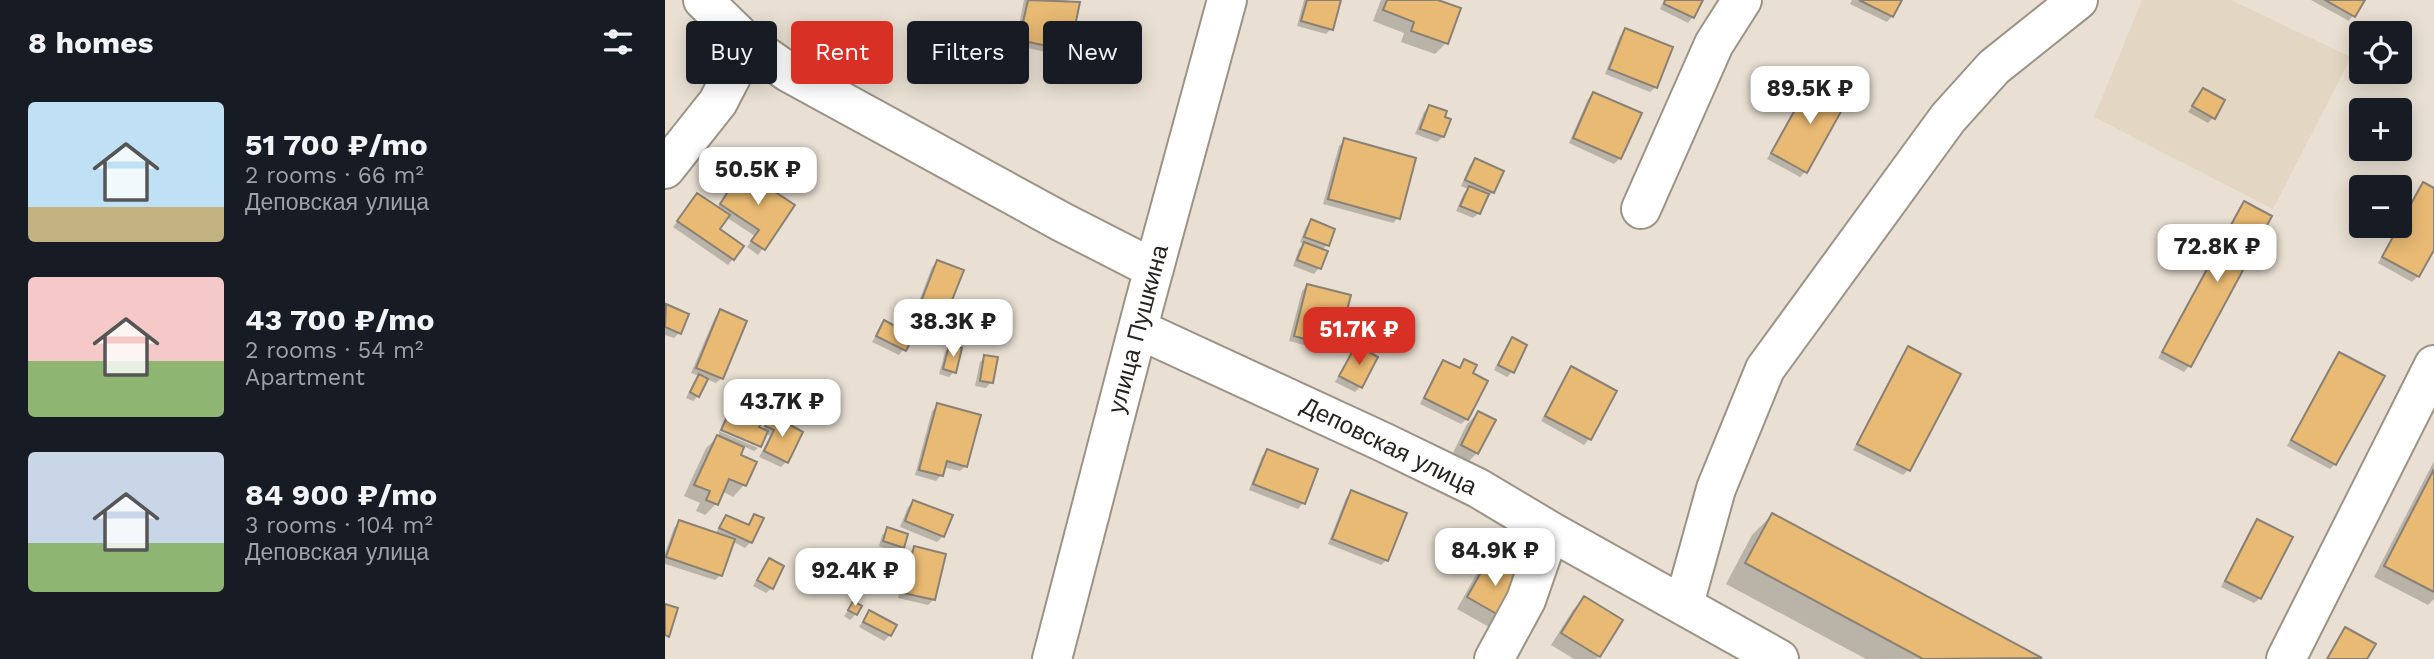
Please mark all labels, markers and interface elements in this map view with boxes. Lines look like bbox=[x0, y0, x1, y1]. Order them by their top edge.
chip: Buy bbox=[686, 21, 777, 84]
chip: Rent bbox=[791, 21, 893, 84]
chip: Filters bbox=[907, 21, 1029, 84]
chip: New bbox=[1043, 21, 1142, 84]
map controls bbox=[2349, 21, 2412, 238]
button: locate bbox=[2349, 21, 2412, 84]
icon: filters bbox=[599, 23, 637, 61]
text: 8 homes bbox=[28, 25, 154, 60]
pin: 89.5K ₽ bbox=[1745, 66, 1875, 126]
text: 89.5K ₽ bbox=[1767, 75, 1853, 102]
button: + bbox=[2349, 98, 2412, 161]
text: 51 700 ₽/mo bbox=[245, 127, 428, 162]
icon: home bbox=[84, 130, 168, 214]
pin: 50.5K ₽ bbox=[693, 148, 823, 207]
text: 50.5K ₽ bbox=[715, 156, 801, 183]
text: 2 rooms · 66 m² bbox=[245, 162, 424, 189]
button: − bbox=[2349, 175, 2412, 238]
text: Деповская улица bbox=[245, 189, 429, 216]
pin: 72.8K ₽ bbox=[2152, 224, 2282, 284]
text: 72.8K ₽ bbox=[2173, 233, 2261, 260]
street label: улица Пушкина bbox=[1102, 241, 1174, 416]
pin: 38.3K ₽ bbox=[888, 300, 1018, 359]
text: 43 700 ₽/mo bbox=[245, 302, 434, 337]
icon: home bbox=[84, 305, 168, 389]
text: 38.3K ₽ bbox=[910, 308, 996, 335]
pin: 51.7K ₽ bbox=[1294, 308, 1424, 367]
text: 51.7K ₽ bbox=[1319, 316, 1399, 343]
text: 2 rooms · 54 m² bbox=[245, 337, 423, 364]
text: Apartment bbox=[245, 364, 365, 391]
pin: 43.7K ₽ bbox=[717, 380, 847, 439]
text: 43.7K ₽ bbox=[740, 388, 824, 415]
street label: Деповская улица bbox=[1297, 391, 1482, 501]
text: 84 900 ₽/mo bbox=[245, 477, 437, 512]
icon: home bbox=[84, 480, 168, 564]
text: 3 rooms · 104 m² bbox=[245, 512, 433, 539]
pin: 84.9K ₽ bbox=[1430, 528, 1560, 588]
text: 84.9K ₽ bbox=[1451, 537, 1539, 564]
text: Деповская улица bbox=[245, 539, 429, 566]
pin: 92.4K ₽ bbox=[790, 548, 920, 608]
text: 92.4K ₽ bbox=[811, 557, 899, 584]

